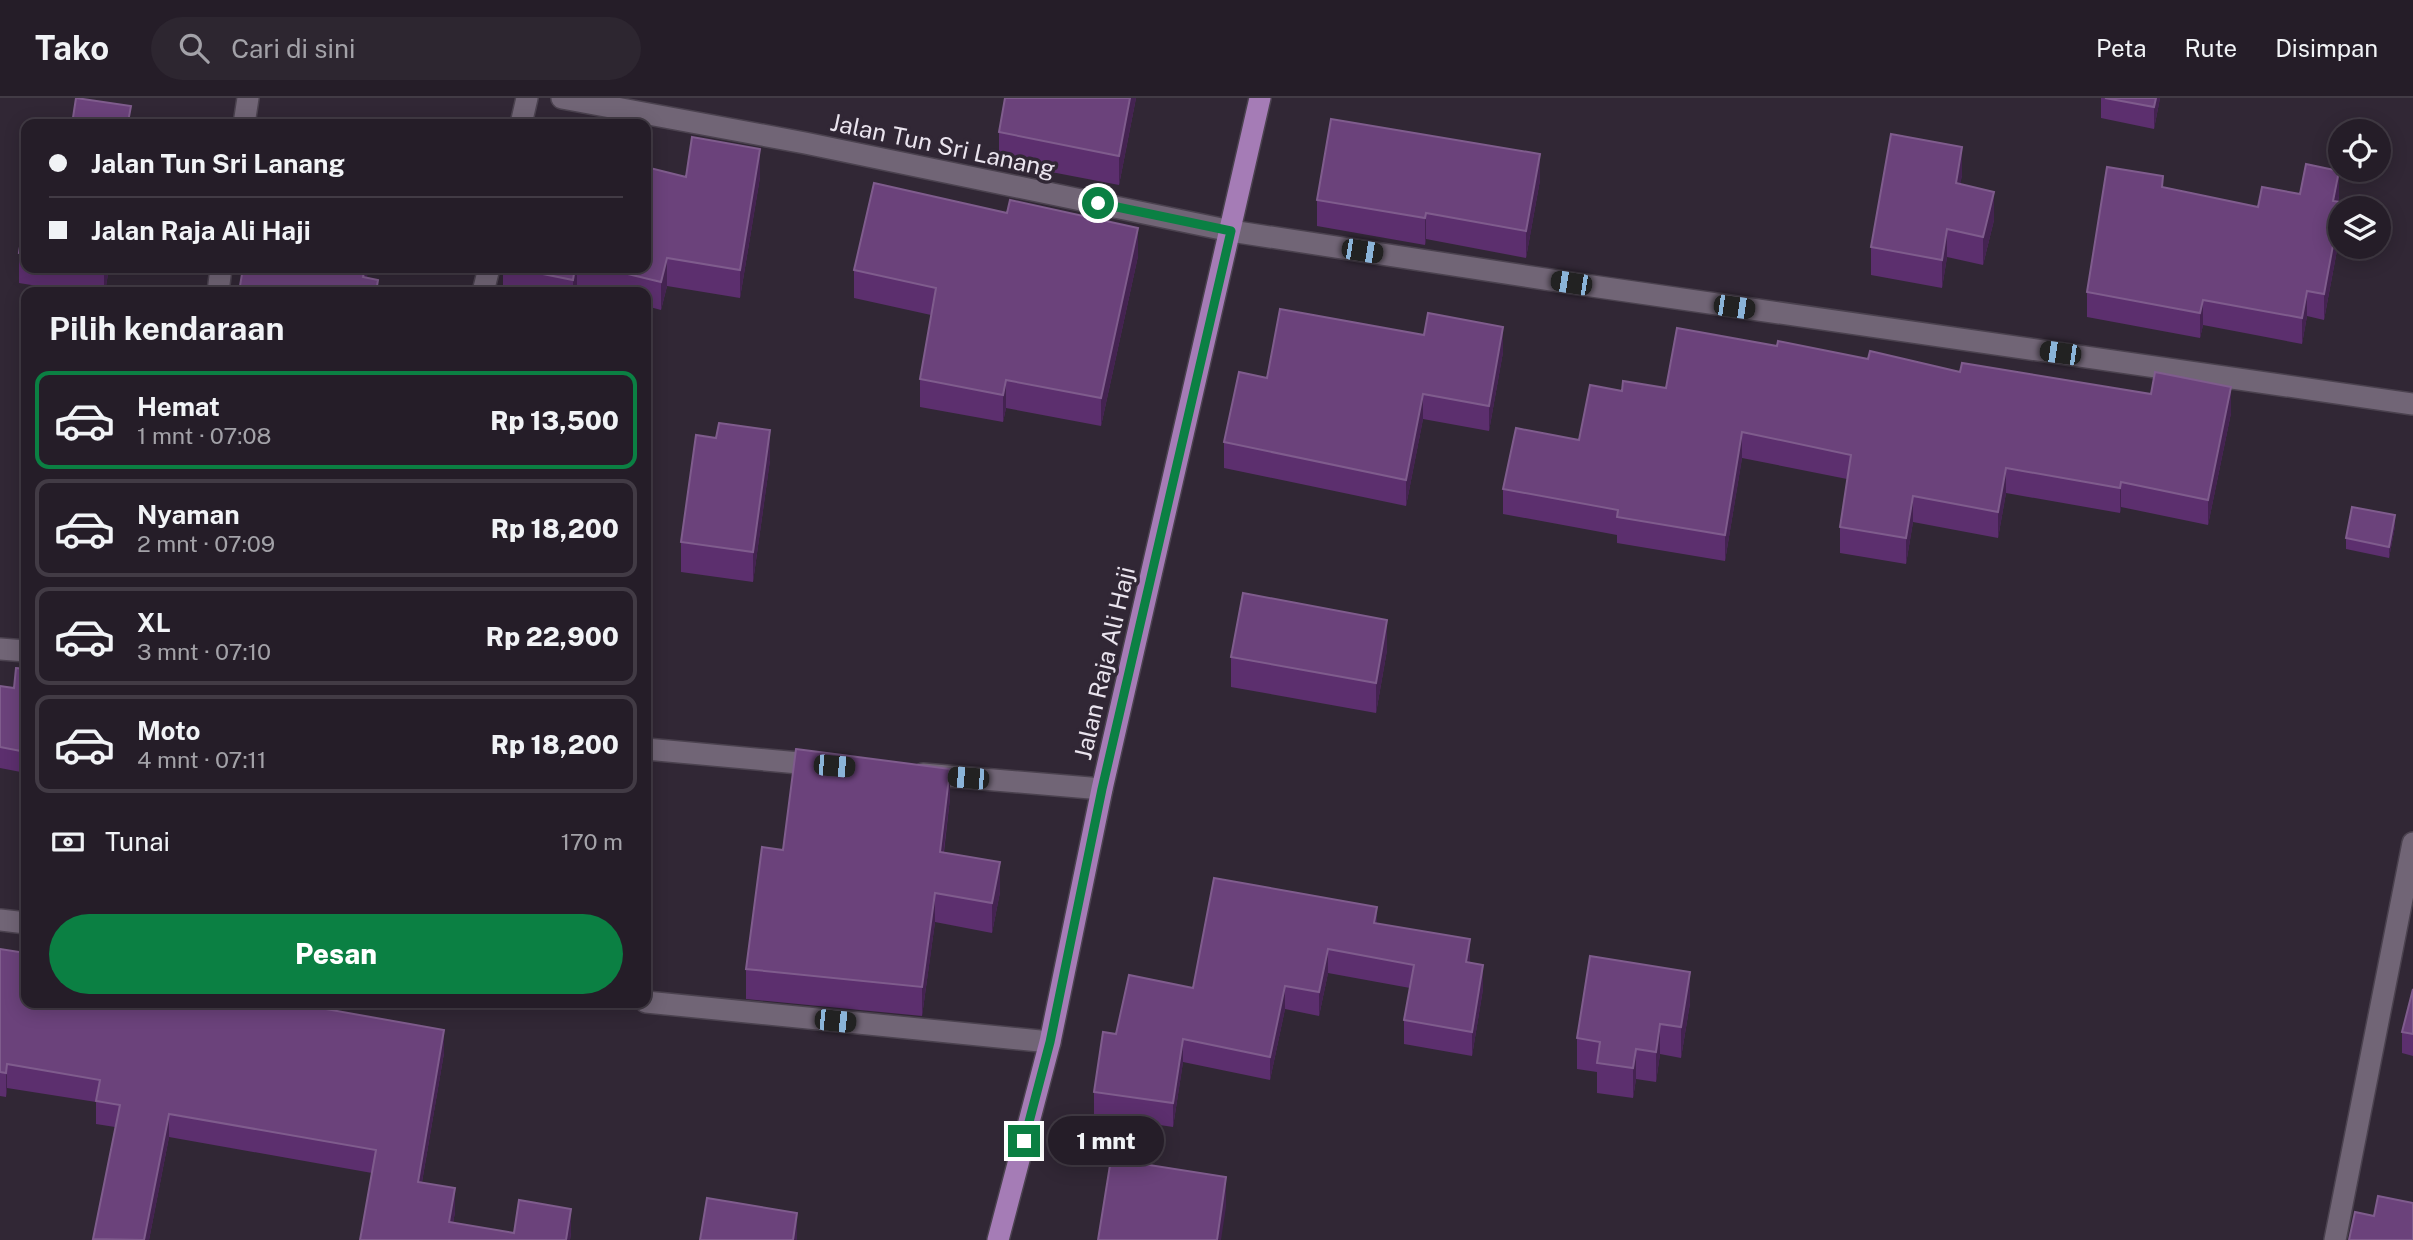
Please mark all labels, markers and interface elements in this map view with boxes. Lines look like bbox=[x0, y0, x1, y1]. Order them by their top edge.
search box bbox=[151, 17, 641, 80]
text: Tako bbox=[35, 29, 109, 67]
icon: search bbox=[175, 29, 213, 67]
text: Cari di sini bbox=[231, 33, 356, 64]
text: Peta bbox=[2096, 34, 2147, 62]
text: Rute bbox=[2185, 34, 2237, 62]
text: Disimpan bbox=[2275, 34, 2378, 62]
street label: Jalan Tun Sri Lanang bbox=[828, 107, 1058, 183]
map controls bbox=[2328, 119, 2391, 259]
button: locate bbox=[2328, 119, 2391, 182]
text: Jalan Tun Sri Lanang bbox=[91, 148, 345, 179]
route start bbox=[1082, 187, 1114, 219]
button: layers bbox=[2328, 196, 2391, 259]
text: Jalan Raja Ali Haji bbox=[91, 215, 311, 246]
car bbox=[1340, 237, 1385, 265]
car bbox=[1549, 269, 1594, 297]
car bbox=[1712, 294, 1757, 320]
text: Pilih kendaraan bbox=[49, 310, 284, 347]
car bbox=[2038, 340, 2083, 366]
icon: car bbox=[53, 389, 116, 452]
text: Hemat bbox=[137, 391, 220, 422]
text: Rp 13,500 bbox=[490, 405, 619, 436]
text: 1 mnt · 07:08 bbox=[137, 422, 271, 449]
icon: car bbox=[53, 497, 116, 560]
text: Nyaman bbox=[137, 499, 240, 530]
text: Rp 18,200 bbox=[491, 513, 619, 544]
text: 2 mnt · 07:09 bbox=[137, 530, 275, 557]
street label: Jalan Raja Ali Haji bbox=[1068, 564, 1140, 762]
icon: car bbox=[53, 605, 116, 668]
text: XL bbox=[137, 607, 171, 638]
text: Rp 22,900 bbox=[486, 621, 619, 652]
text: 3 mnt · 07:10 bbox=[137, 638, 271, 665]
icon: car bbox=[53, 713, 116, 776]
text: Moto bbox=[137, 715, 200, 746]
text: Rp 18,200 bbox=[491, 729, 619, 760]
text: 4 mnt · 07:11 bbox=[137, 746, 266, 773]
car bbox=[813, 754, 856, 778]
car bbox=[947, 766, 990, 790]
icon: cash bbox=[49, 823, 87, 861]
text: Tunai bbox=[105, 826, 170, 857]
text: 170 m bbox=[561, 828, 623, 855]
button: Pesan bbox=[49, 914, 623, 994]
car bbox=[814, 1008, 857, 1034]
callout: 1 mnt bbox=[1048, 1116, 1164, 1166]
route end bbox=[1008, 1125, 1040, 1157]
text: 1 mnt bbox=[1076, 1127, 1136, 1154]

